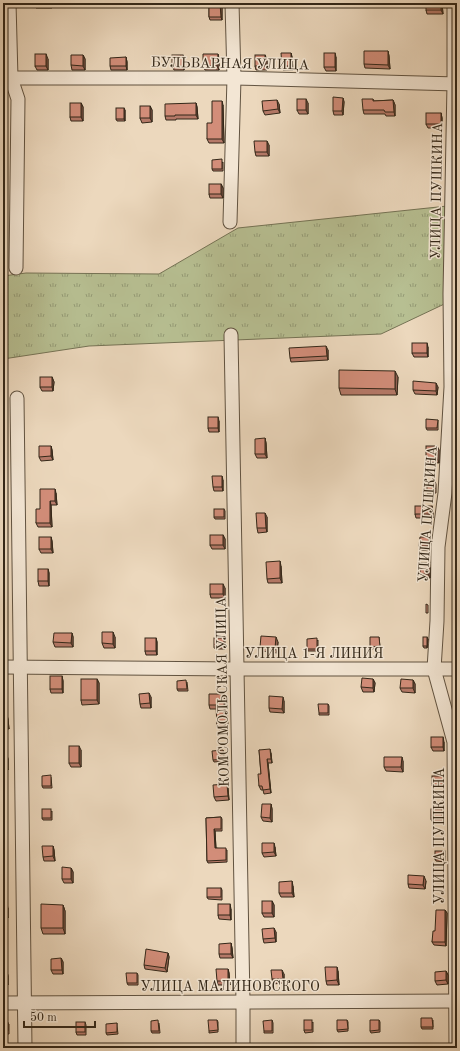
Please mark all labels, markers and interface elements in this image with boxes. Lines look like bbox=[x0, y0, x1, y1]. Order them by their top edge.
street label: БУЛЬВАРНАЯ УЛИЦА bbox=[151, 56, 310, 72]
street label: УЛИЦА ПУШКИНА bbox=[429, 122, 445, 260]
street label: УЛИЦА ПУШКИНА bbox=[416, 445, 440, 583]
street label: КОМСОМОЛЬСКАЯ УЛИЦА bbox=[214, 596, 232, 787]
street label: УЛИЦА 1-Я ЛИНИЯ bbox=[245, 647, 383, 661]
street label: УЛИЦА ПУШКИНА bbox=[433, 767, 447, 905]
street label: УЛИЦА МАЛИНОВСКОГО bbox=[140, 980, 320, 994]
scale bar bbox=[24, 1003, 95, 1029]
text: 50 m bbox=[30, 1011, 57, 1024]

